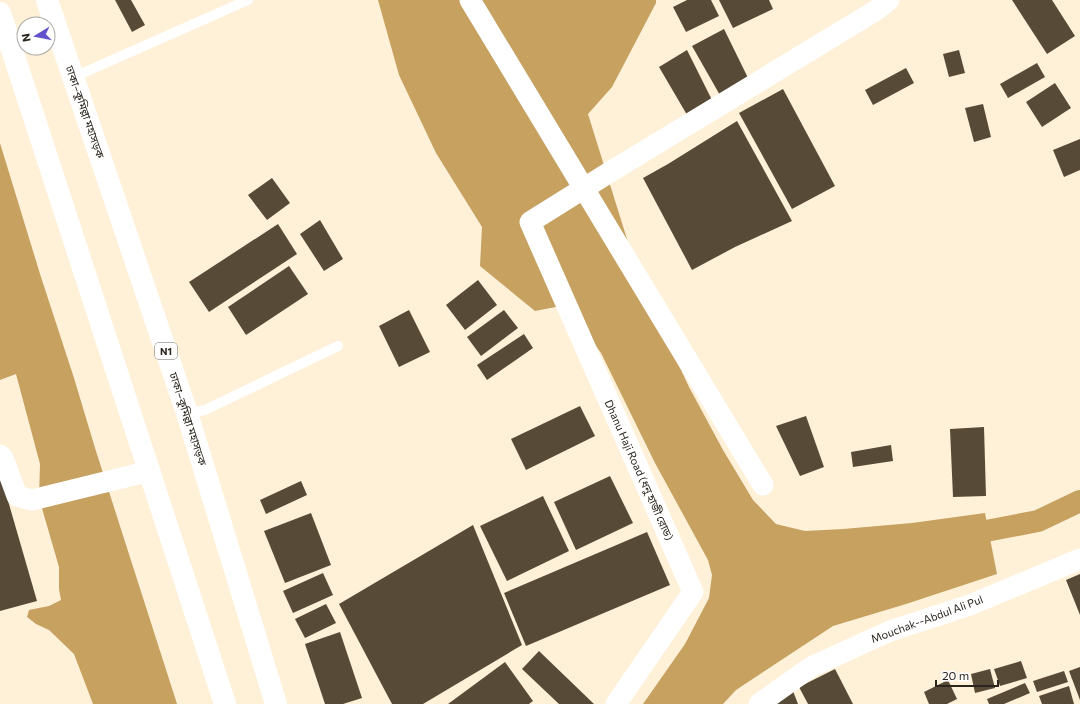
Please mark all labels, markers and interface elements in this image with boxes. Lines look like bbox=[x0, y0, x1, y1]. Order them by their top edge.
north arrow bbox=[16, 16, 56, 56]
text: N bbox=[19, 33, 33, 43]
street label: ঢাকা–কুমিল্লা মহাসড়ক bbox=[62, 63, 107, 160]
road number: N1 bbox=[155, 343, 177, 359]
street label: ঢাকা–কুমিল্লা মহাসড়ক bbox=[166, 370, 210, 468]
street label: Dhanu Haji Road (ধনু হাজী রোড) bbox=[602, 397, 676, 543]
street label: Mouchak--Abdul Ali Pul bbox=[869, 592, 985, 645]
scale bar bbox=[936, 662, 998, 688]
text: 20 m bbox=[942, 668, 969, 682]

